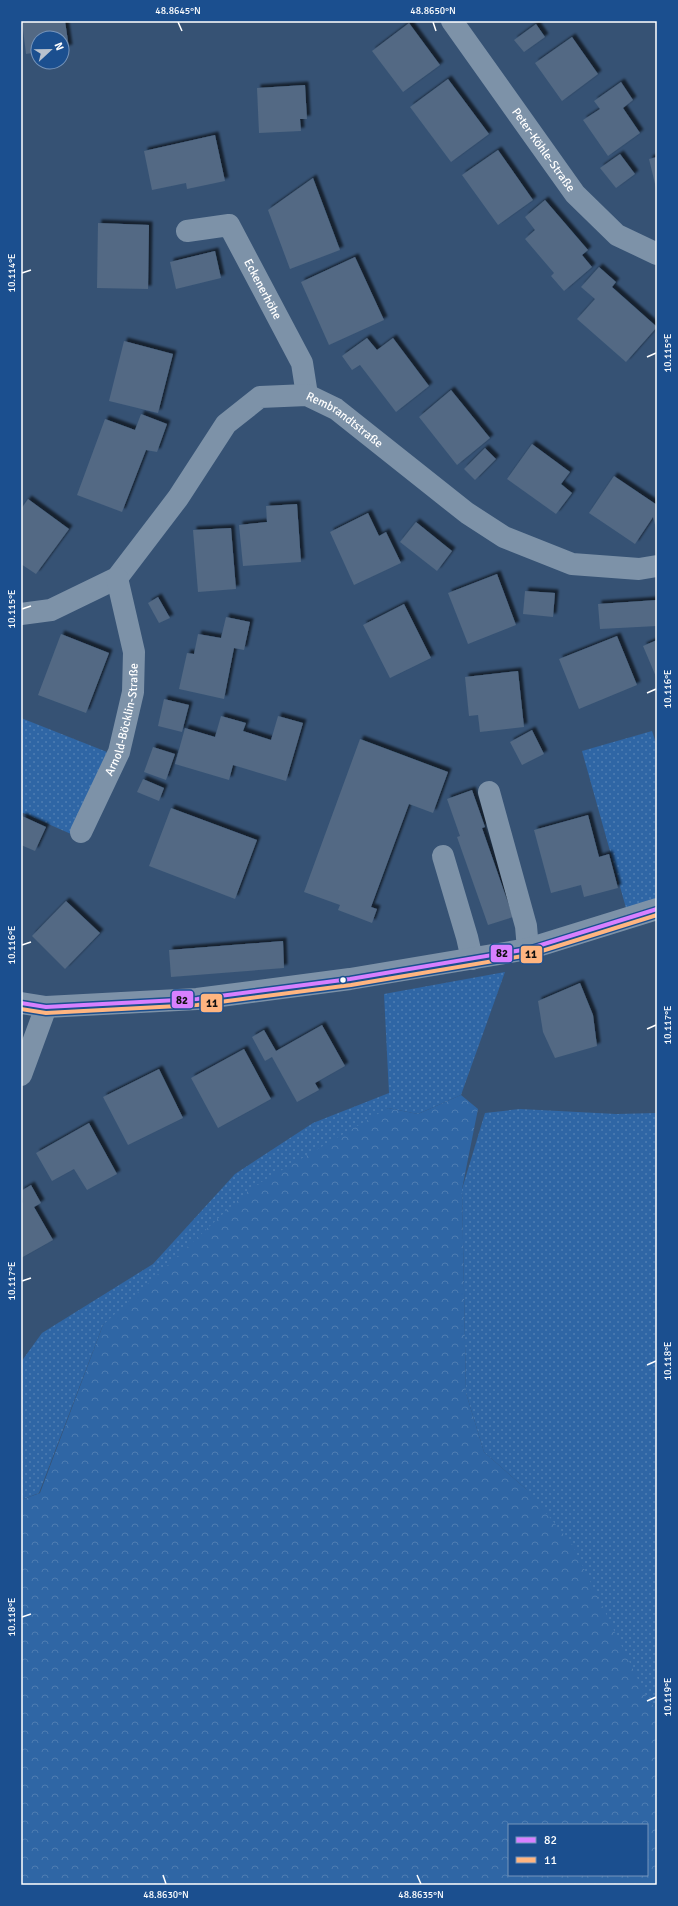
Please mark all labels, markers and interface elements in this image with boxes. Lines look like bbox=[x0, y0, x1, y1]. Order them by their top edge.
text: 48.8645°N bbox=[155, 5, 201, 17]
text: 48.8650°N bbox=[410, 5, 456, 17]
north arrow bbox=[30, 30, 70, 70]
text: N bbox=[51, 40, 66, 52]
street label: Peter-Köhle-Straße bbox=[509, 105, 578, 195]
text: 10.114°E bbox=[6, 253, 18, 293]
street label: Eckenerhöhe bbox=[241, 256, 285, 322]
text: 10.115°E bbox=[662, 333, 674, 373]
street label: Rembrandtstraße bbox=[304, 388, 386, 451]
text: 10.115°E bbox=[6, 589, 18, 629]
street label: Arnold-Böcklin-Straße bbox=[101, 663, 141, 778]
text: 10.116°E bbox=[662, 669, 674, 709]
text: 10.116°E bbox=[6, 925, 18, 965]
line badge: 82 bbox=[490, 944, 513, 963]
line badge: 11 bbox=[520, 945, 543, 964]
text: 82 bbox=[496, 947, 508, 960]
text: 11 bbox=[525, 948, 537, 961]
unlabelled marker bbox=[338, 975, 348, 985]
line badge: 82 bbox=[171, 990, 194, 1009]
line badge: 11 bbox=[200, 993, 223, 1013]
text: 82 bbox=[176, 994, 188, 1007]
text: 11 bbox=[206, 997, 218, 1010]
text: 10.117°E bbox=[662, 1005, 674, 1045]
text: 10.117°E bbox=[6, 1261, 18, 1301]
text: 10.118°E bbox=[662, 1341, 674, 1381]
text: 10.118°E bbox=[6, 1597, 18, 1637]
text: 10.119°E bbox=[662, 1677, 674, 1717]
legend bbox=[508, 1824, 648, 1876]
text: 82 bbox=[544, 1833, 557, 1848]
text: 11 bbox=[544, 1853, 557, 1868]
text: 48.8630°N bbox=[143, 1889, 189, 1901]
text: 48.8635°N bbox=[398, 1889, 444, 1901]

